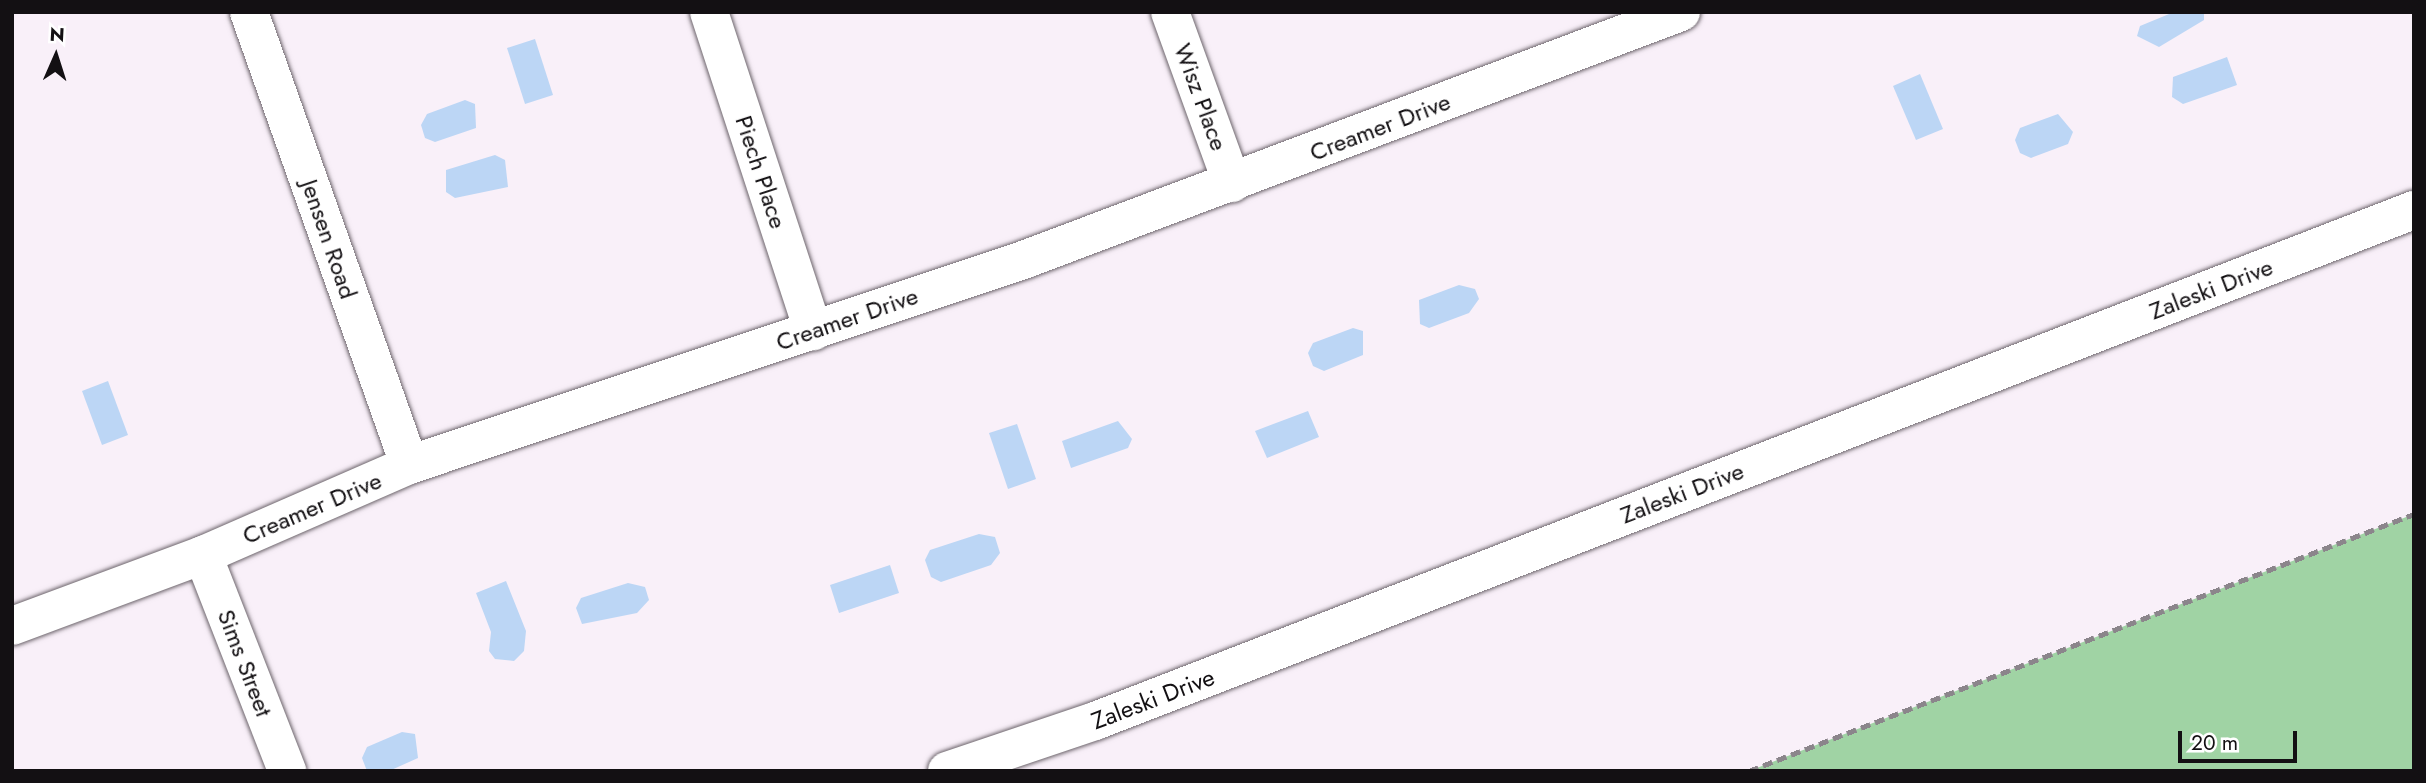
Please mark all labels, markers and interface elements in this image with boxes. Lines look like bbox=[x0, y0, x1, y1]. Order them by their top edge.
north arrow bbox=[21, 21, 91, 91]
text: N bbox=[49, 21, 65, 48]
street label: Wisz Place bbox=[1168, 39, 1234, 155]
street label: Creamer Drive bbox=[1306, 87, 1454, 167]
street label: Piech Place bbox=[729, 112, 793, 232]
street label: Jensen Road bbox=[295, 176, 363, 302]
street label: Zaleski Drive bbox=[2145, 252, 2277, 326]
street label: Creamer Drive bbox=[772, 281, 922, 357]
street label: Zaleski Drive bbox=[1616, 456, 1748, 530]
street label: Creamer Drive bbox=[238, 466, 386, 550]
street label: Sims Street bbox=[211, 605, 279, 721]
street label: Zaleski Drive bbox=[1087, 662, 1219, 736]
scale bar bbox=[2181, 716, 2300, 760]
text: 20 m bbox=[2191, 728, 2238, 758]

